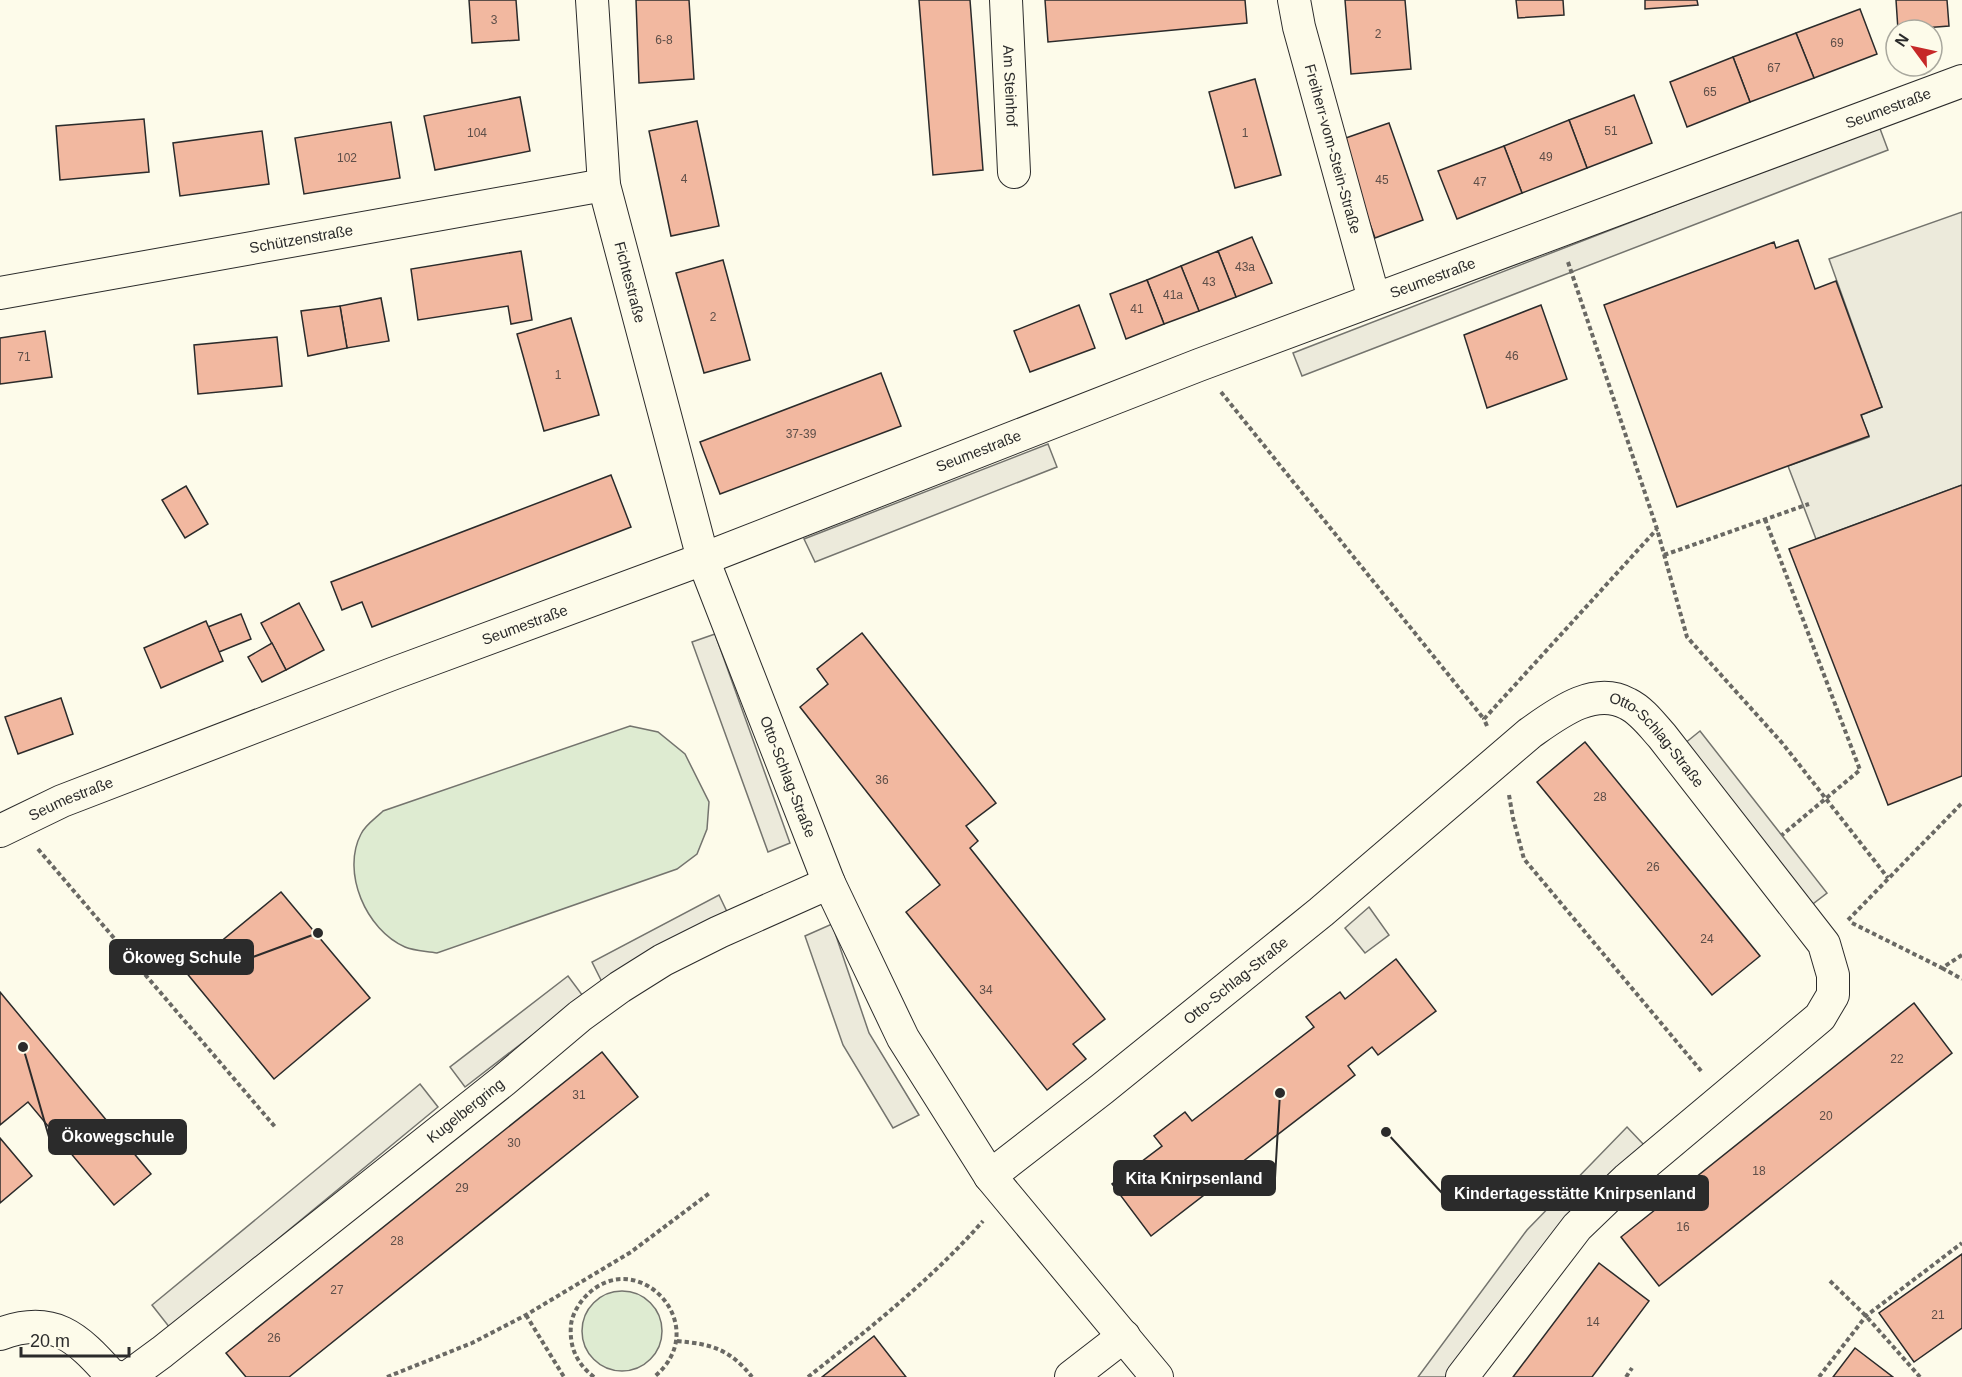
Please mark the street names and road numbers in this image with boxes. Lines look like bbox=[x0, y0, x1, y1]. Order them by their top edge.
street label: Am Steinhof bbox=[1000, 45, 1021, 128]
street label: Freiherr-vom-Stein-Straße bbox=[1302, 62, 1365, 236]
street label: Seumestraße bbox=[1843, 84, 1933, 132]
street label: Schützenstraße bbox=[248, 221, 354, 256]
street label: Fichtestraße bbox=[611, 240, 649, 325]
street label: Seumestraße bbox=[1387, 254, 1478, 301]
street label: Seumestraße bbox=[933, 426, 1023, 475]
street label: Seumestraße bbox=[479, 601, 570, 648]
street label: Otto-Schlag-Straße bbox=[1608, 689, 1708, 791]
street label: Otto-Schlag-Straße bbox=[757, 713, 820, 840]
street label: Seumestraße bbox=[26, 773, 115, 824]
street label: Otto-Schlag-Straße bbox=[1180, 933, 1291, 1028]
street label: Kugelbergring bbox=[423, 1075, 507, 1146]

